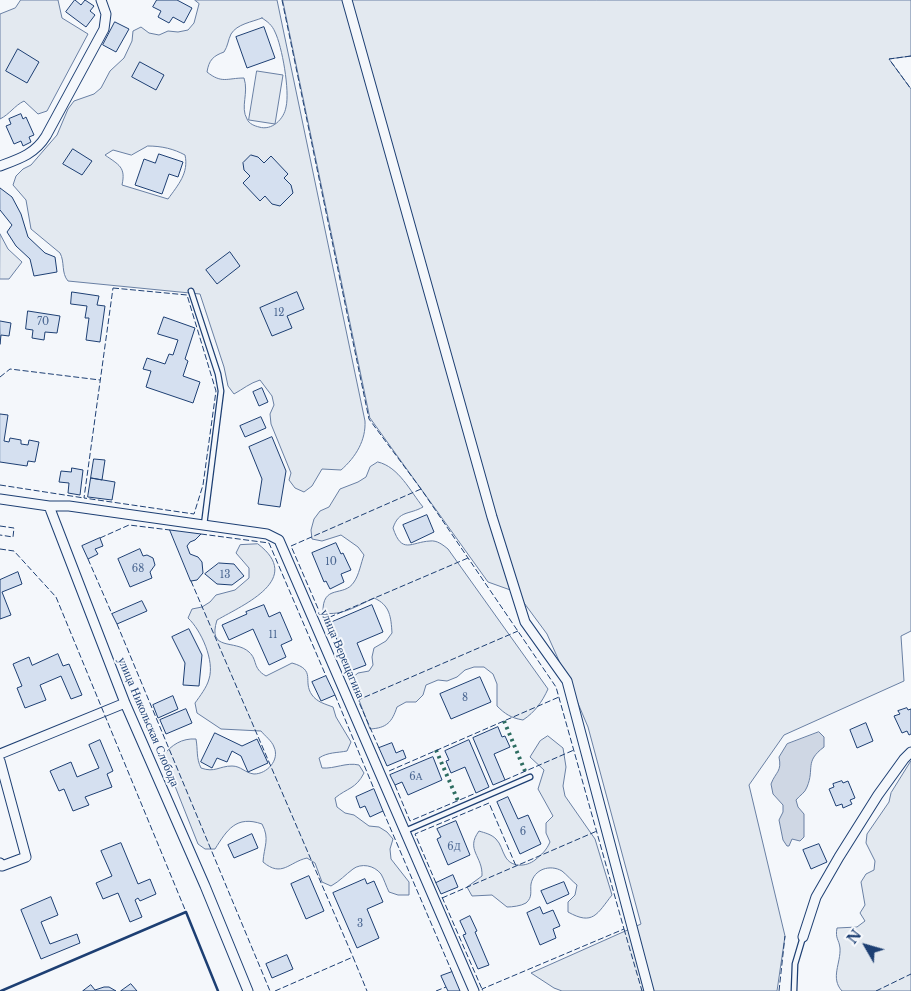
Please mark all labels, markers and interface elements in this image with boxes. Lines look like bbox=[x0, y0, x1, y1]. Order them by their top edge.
house number: 12 bbox=[274, 307, 284, 319]
house number: 70 bbox=[37, 316, 49, 328]
house number: 10 bbox=[325, 556, 337, 568]
house number: 68 bbox=[132, 563, 144, 575]
house number: 13 bbox=[220, 569, 230, 581]
street label: улица Верещагина bbox=[317, 607, 367, 701]
house number: 11 bbox=[269, 629, 277, 641]
street label: улица Никольская Слобода bbox=[114, 655, 182, 789]
house number: 8 bbox=[462, 692, 468, 704]
house number: 6А bbox=[409, 771, 423, 783]
house number: 6 bbox=[520, 826, 526, 838]
house number: 6Д bbox=[447, 841, 461, 853]
house number: 3 bbox=[357, 918, 363, 930]
north arrow bbox=[841, 921, 891, 971]
text: N bbox=[843, 926, 865, 948]

